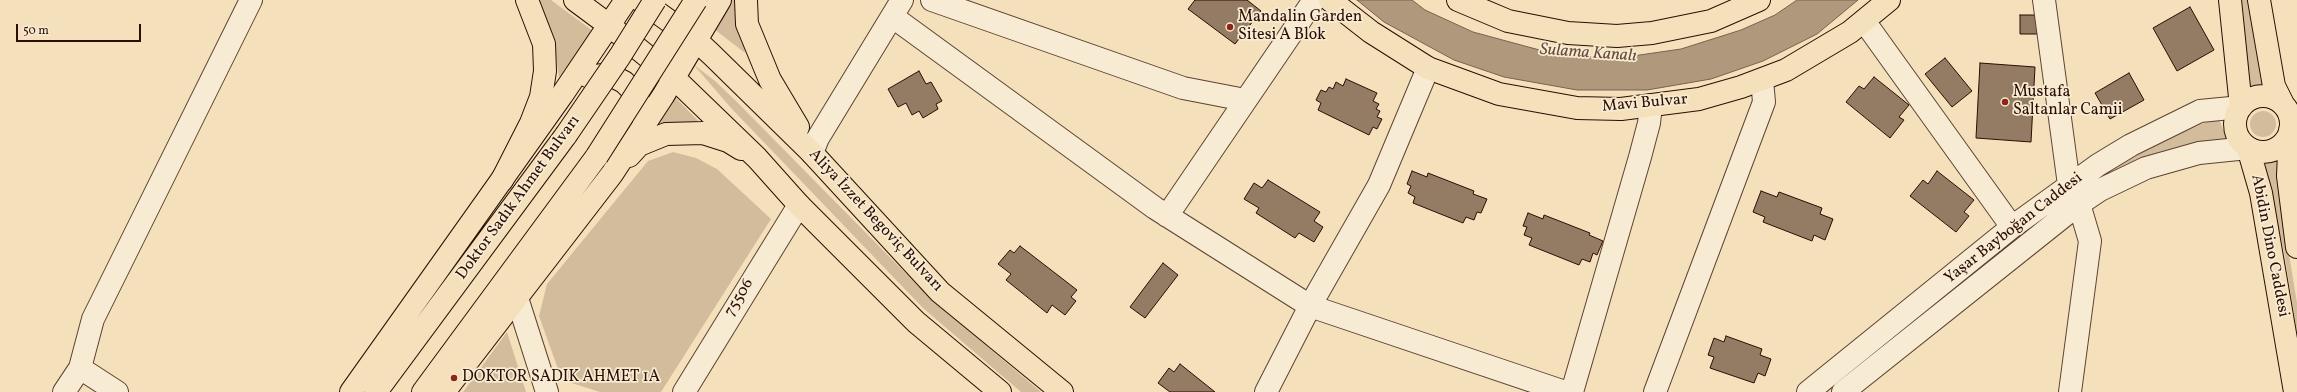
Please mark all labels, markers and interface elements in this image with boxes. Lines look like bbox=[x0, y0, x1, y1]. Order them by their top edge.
place label: Mandalin Garden Sitesi A Blok bbox=[1238, 8, 1362, 46]
scale bar bbox=[18, 16, 143, 42]
marker: Mandalin Garden Sitesi A Blok bbox=[1225, 22, 1235, 32]
text: 50 m bbox=[23, 23, 49, 39]
water label: Sulama Kanalı bbox=[1539, 40, 1637, 68]
place label: Mustafa Saltanlar Camii bbox=[2013, 83, 2123, 121]
street label: Mavi Bulvar bbox=[1601, 91, 1689, 117]
marker: Mustafa Saltanlar Camii bbox=[2000, 97, 2010, 107]
street label: Doktor Sadık Ahmet Bulvarı bbox=[453, 112, 585, 284]
street label: Aliya İzzet Begoviç Bulvarı bbox=[804, 146, 946, 296]
street label: Yaşar Bayboğan Caddesi bbox=[1941, 169, 2087, 289]
street label: Abidin Dino Caddesi bbox=[2246, 173, 2292, 319]
street label: 75506 bbox=[721, 276, 759, 320]
place label: DOKTOR SADIK AHMET 1A bbox=[462, 368, 660, 388]
marker: DOKTOR SADIK AHMET 1A bbox=[449, 373, 459, 383]

